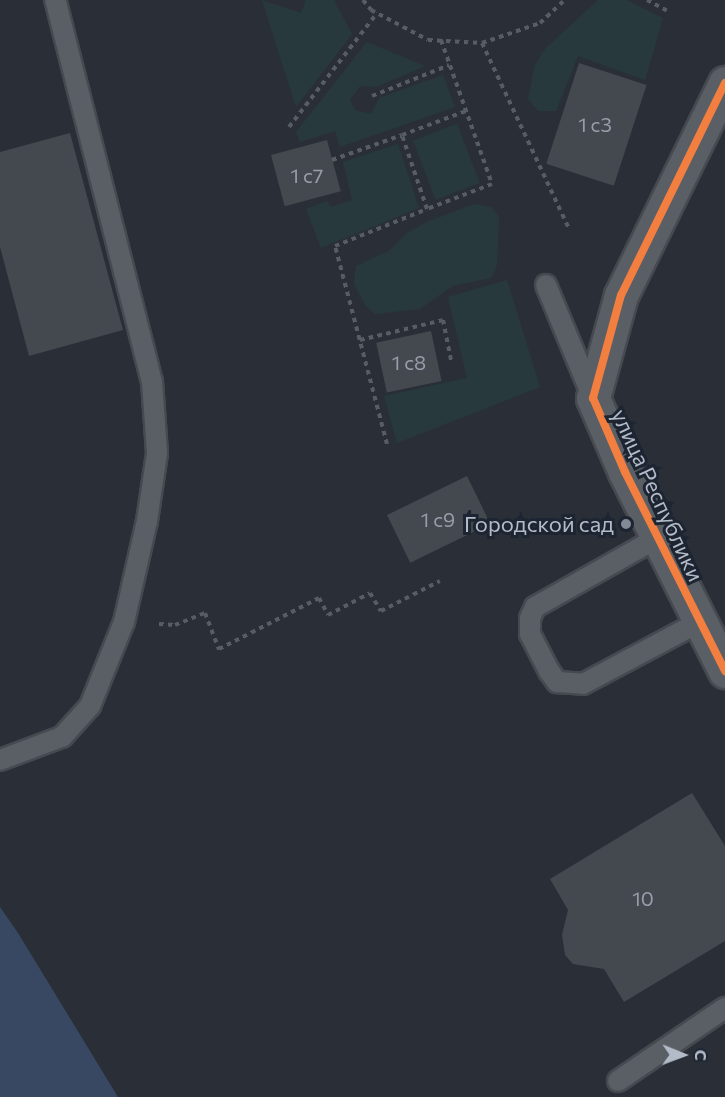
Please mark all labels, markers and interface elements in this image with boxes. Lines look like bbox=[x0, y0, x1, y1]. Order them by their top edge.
house number: 1 с3 bbox=[578, 112, 612, 136]
house number: 1 с7 bbox=[291, 163, 323, 187]
house number: 1 с8 bbox=[392, 350, 426, 374]
street label: улица Республики bbox=[607, 405, 709, 585]
house number: 1 с9 bbox=[421, 507, 455, 531]
place label: Городской сад bbox=[464, 511, 614, 537]
marker: Городской сад bbox=[619, 517, 633, 531]
house number: 10 bbox=[632, 886, 654, 910]
north arrow bbox=[653, 1025, 713, 1085]
text: С bbox=[692, 1050, 711, 1061]

